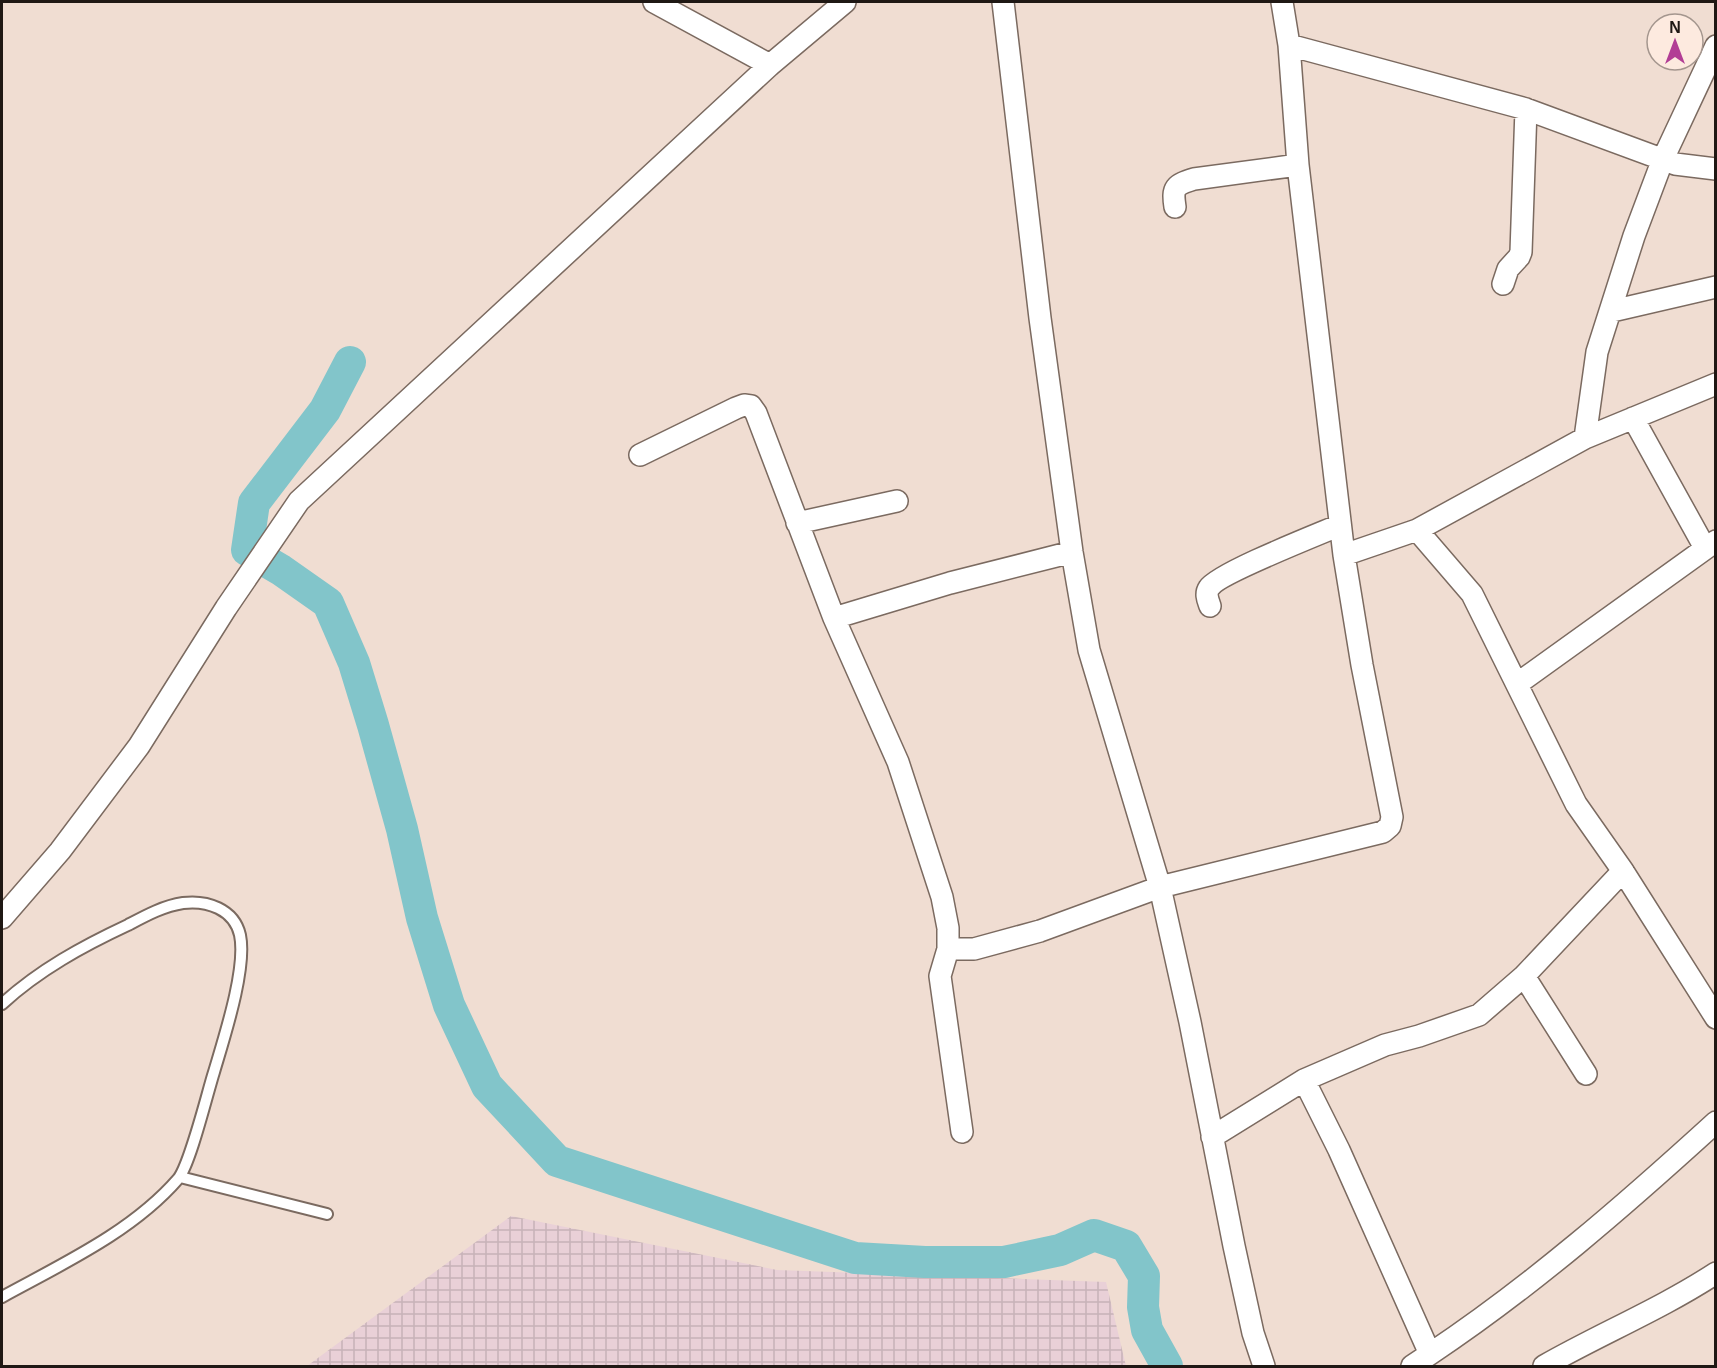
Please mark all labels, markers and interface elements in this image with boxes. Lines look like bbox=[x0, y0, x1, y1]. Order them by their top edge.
north arrow bbox=[1645, 12, 1705, 72]
text: N bbox=[1669, 19, 1681, 36]

